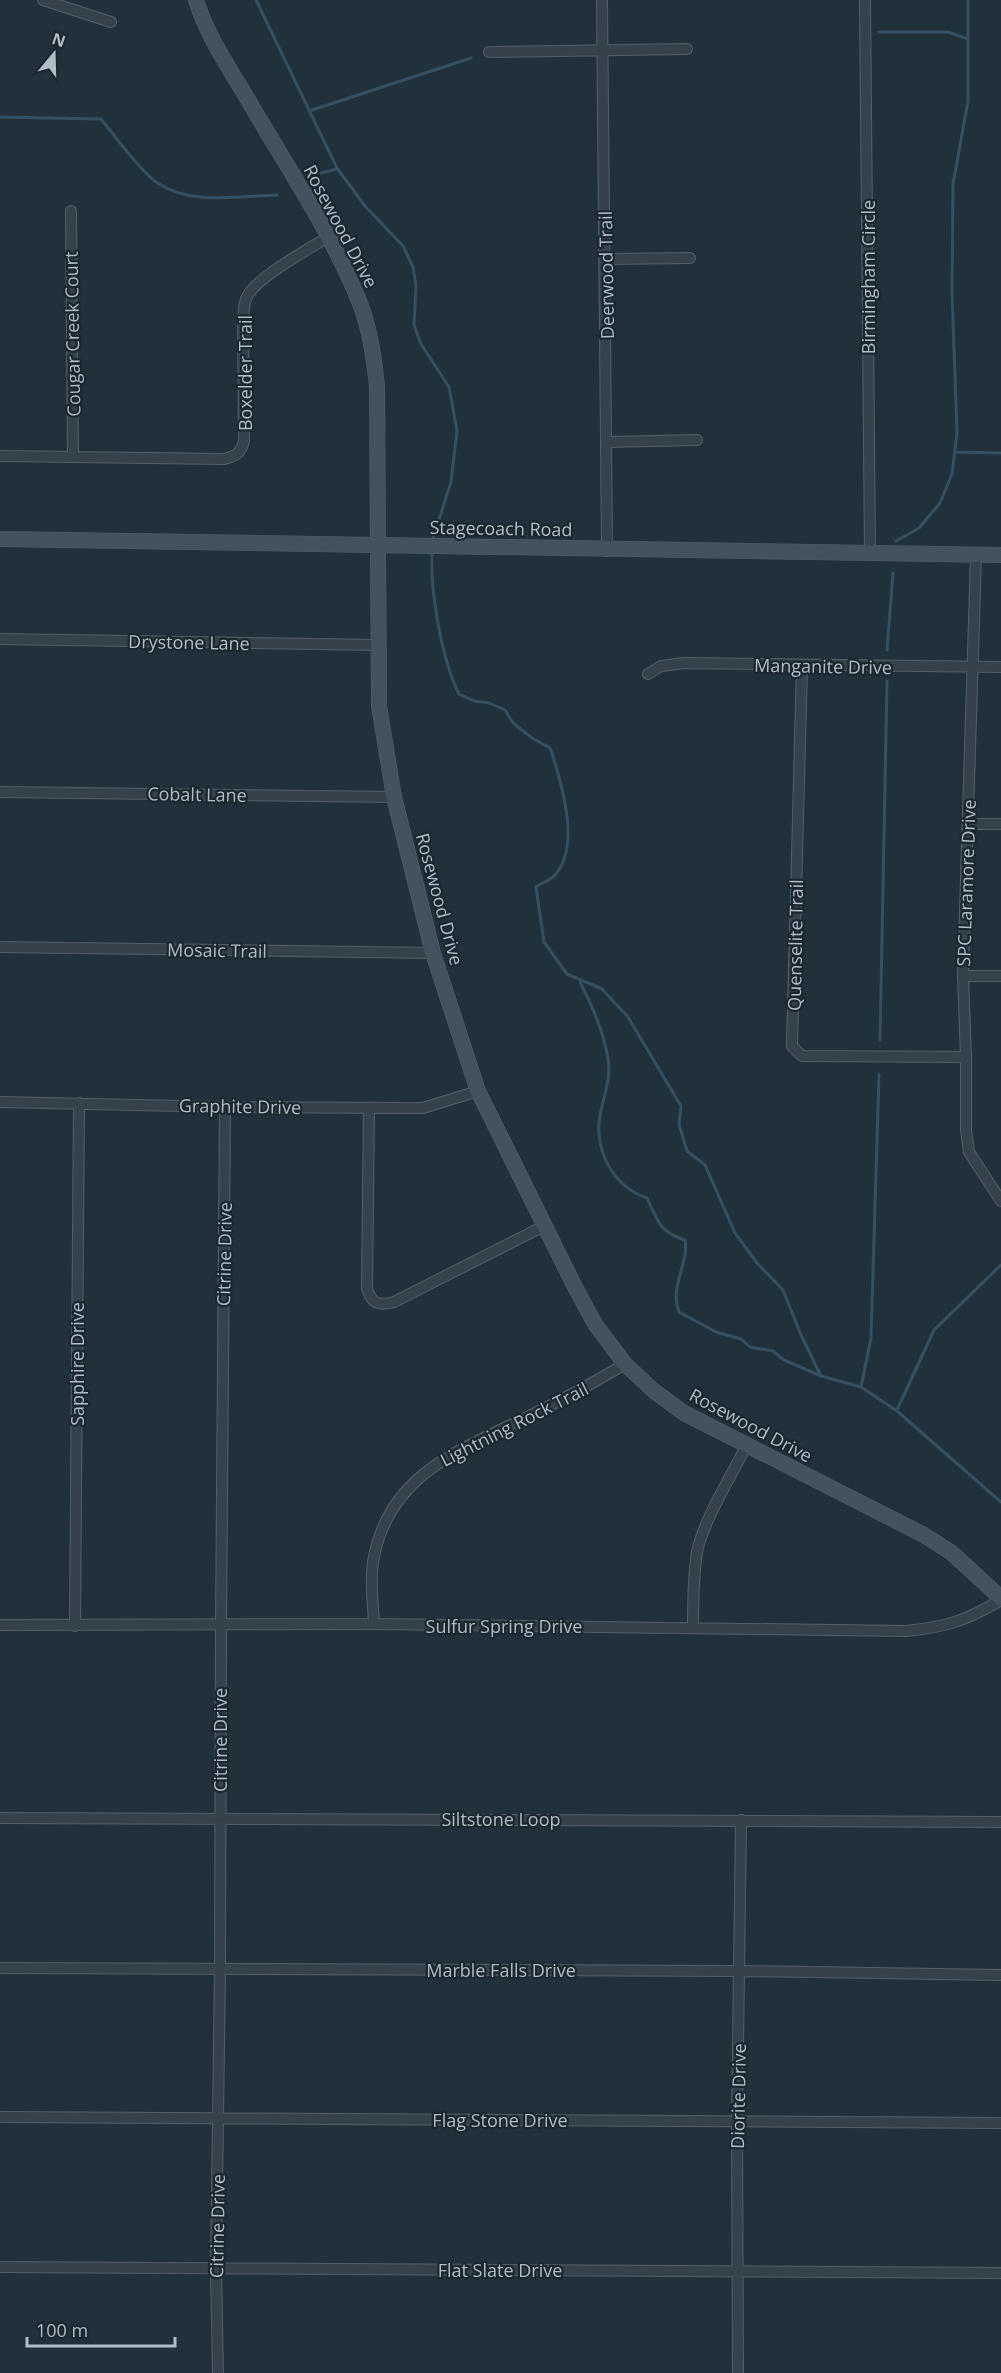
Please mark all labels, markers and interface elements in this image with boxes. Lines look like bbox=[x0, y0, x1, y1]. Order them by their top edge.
north arrow bbox=[24, 24, 84, 84]
text: N bbox=[49, 27, 69, 52]
street label: Rosewood Drive bbox=[298, 160, 384, 292]
street label: Birmingham Circle bbox=[856, 200, 880, 354]
street label: Deerwood Trail bbox=[593, 211, 619, 339]
street label: Cougar Creek Court bbox=[59, 251, 85, 417]
street label: Boxelder Trail bbox=[233, 315, 257, 431]
street label: Stagecoach Road bbox=[429, 515, 573, 541]
street label: Drystone Lane bbox=[128, 629, 250, 655]
street label: Manganite Drive bbox=[754, 653, 892, 679]
street label: Cobalt Lane bbox=[147, 781, 247, 807]
street label: SPC Laramore Drive bbox=[951, 799, 981, 967]
street label: Rosewood Drive bbox=[411, 830, 469, 968]
street label: Quenselite Trail bbox=[782, 879, 808, 1011]
street label: Mosaic Trail bbox=[167, 937, 267, 963]
street label: Graphite Drive bbox=[179, 1093, 301, 1119]
street label: Citrine Drive bbox=[211, 1202, 237, 1306]
street label: Sapphire Drive bbox=[65, 1302, 89, 1426]
street label: Lightning Rock Trail bbox=[436, 1376, 592, 1472]
street label: Rosewood Drive bbox=[685, 1382, 817, 1468]
street label: Sulfur Spring Drive bbox=[426, 1614, 582, 1638]
street label: Citrine Drive bbox=[208, 1688, 232, 1792]
street label: Siltstone Loop bbox=[441, 1807, 561, 1831]
street label: Marble Falls Drive bbox=[426, 1958, 576, 1982]
street label: Diorite Drive bbox=[725, 2043, 751, 2149]
street label: Flag Stone Drive bbox=[432, 2108, 568, 2132]
street label: Citrine Drive bbox=[204, 2174, 230, 2278]
street label: Flat Slate Drive bbox=[438, 2258, 562, 2282]
scale bar bbox=[27, 2310, 176, 2348]
text: 100 m bbox=[36, 2318, 88, 2342]

